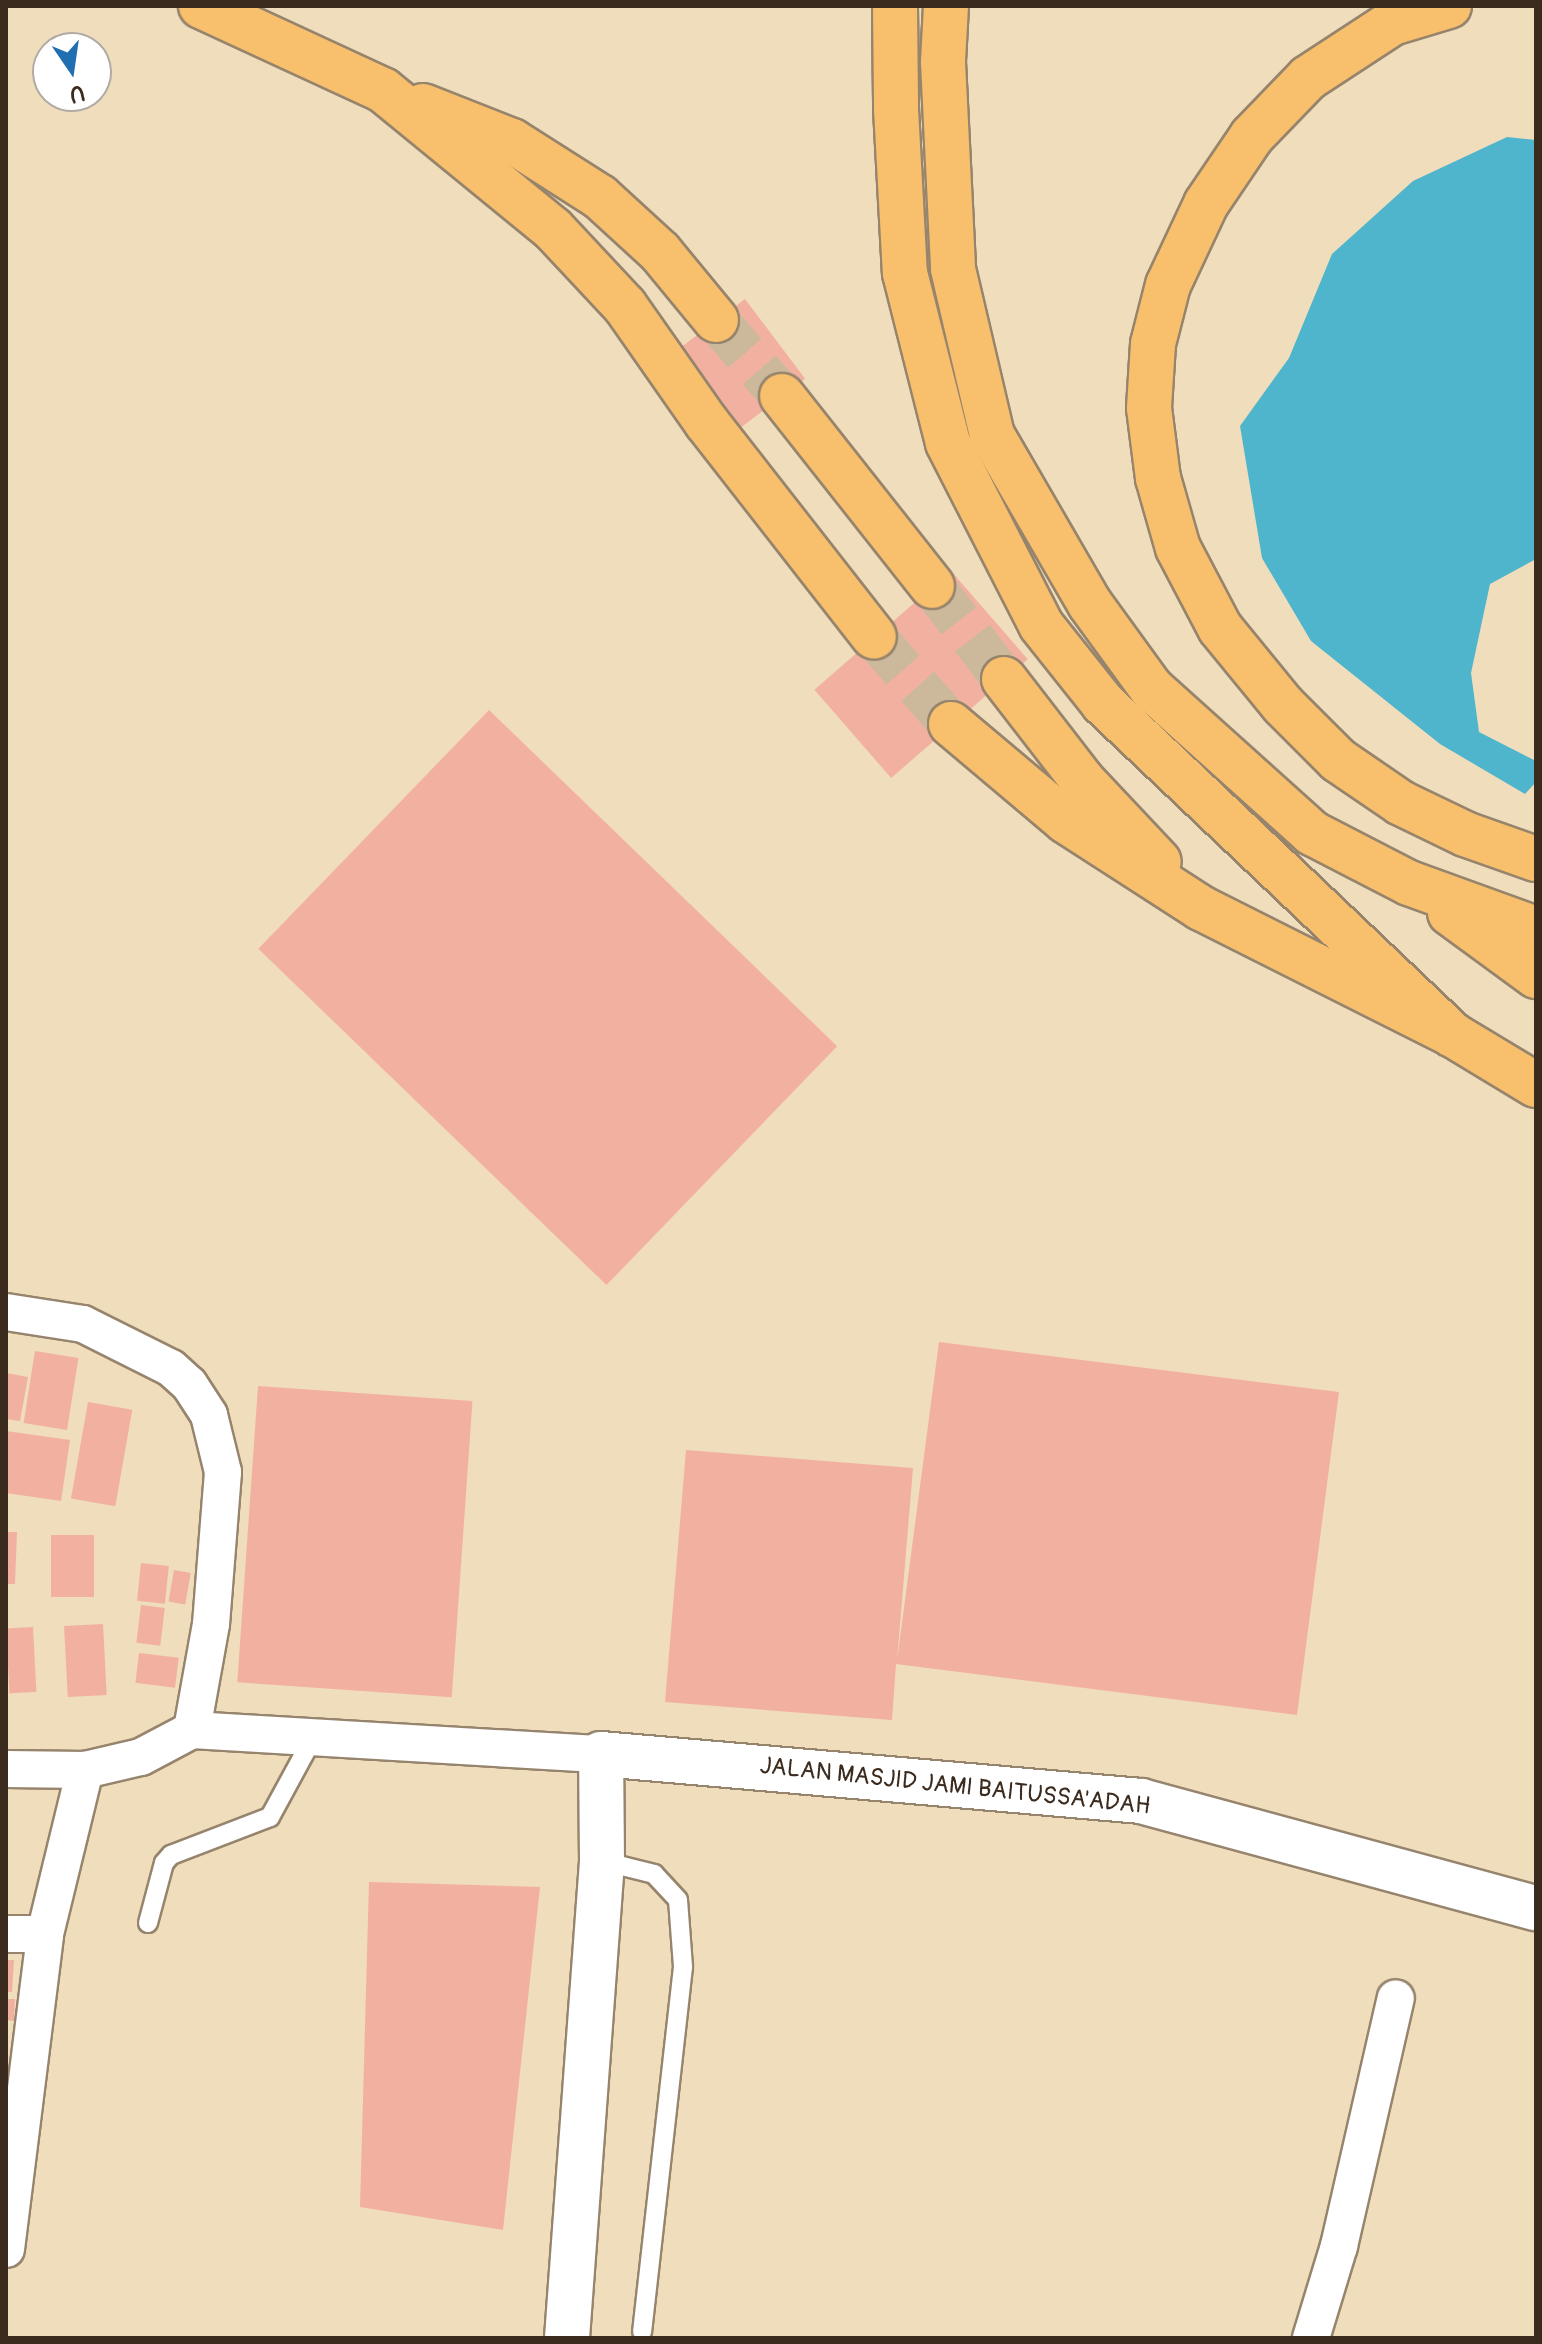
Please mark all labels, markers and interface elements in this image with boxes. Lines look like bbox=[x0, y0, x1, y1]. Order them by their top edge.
north arrow bbox=[32, 32, 112, 112]
text: U bbox=[67, 78, 87, 109]
street label: JALAN MASJID JAMI BAITUSSA'ADAH bbox=[758, 1751, 1152, 1821]

